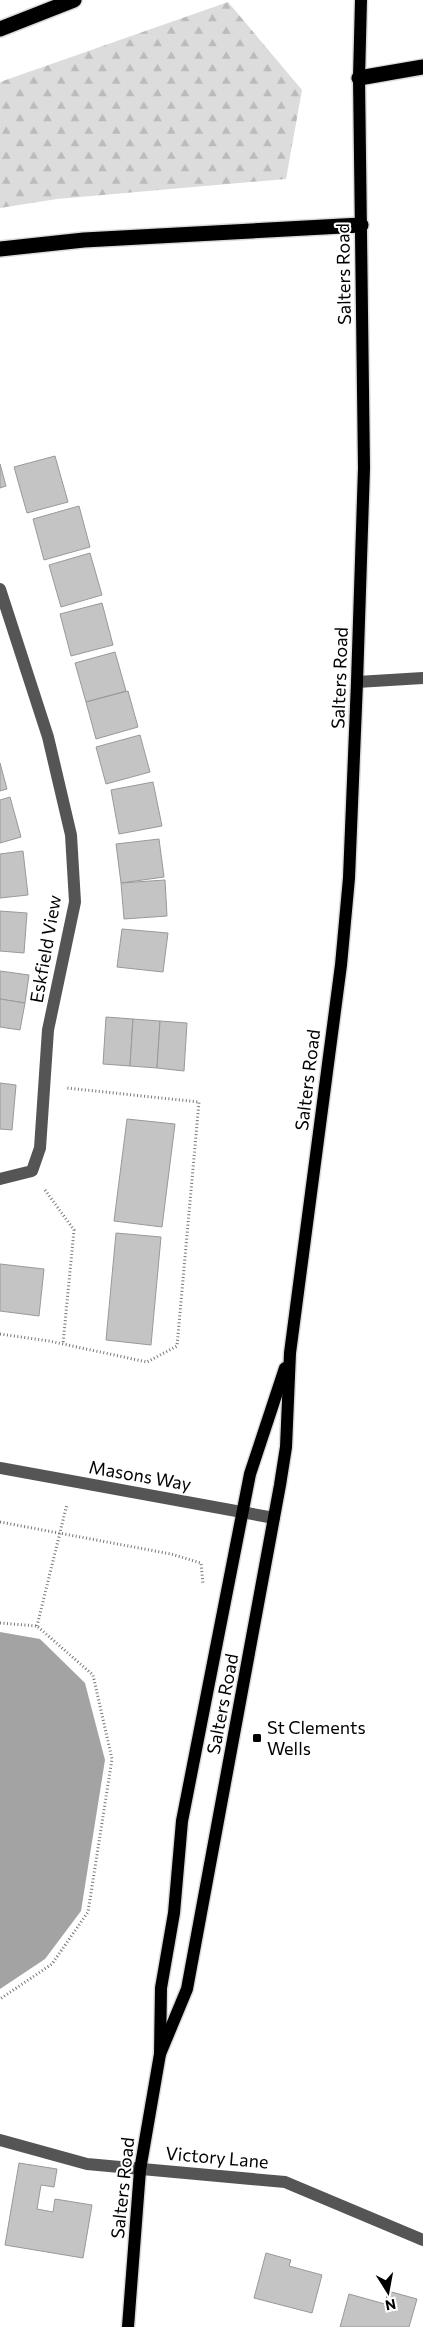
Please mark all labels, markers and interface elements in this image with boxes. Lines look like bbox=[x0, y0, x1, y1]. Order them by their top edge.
street label: Salters Road bbox=[331, 223, 355, 325]
street label: Salters Road bbox=[326, 627, 352, 729]
street label: Eskfield View bbox=[25, 893, 65, 1004]
street label: Salters Road bbox=[290, 1028, 324, 1132]
street label: Masons Way bbox=[87, 1455, 193, 1495]
street label: Salters Road bbox=[202, 1652, 243, 1756]
place label: St Clements Wells bbox=[267, 1716, 366, 1759]
marker: St Clements Wells bbox=[251, 1732, 263, 1744]
street label: Salters Road bbox=[106, 2136, 138, 2240]
street label: Victory Lane bbox=[165, 2142, 270, 2172]
north arrow bbox=[363, 2267, 413, 2317]
text: N bbox=[384, 2296, 397, 2315]

